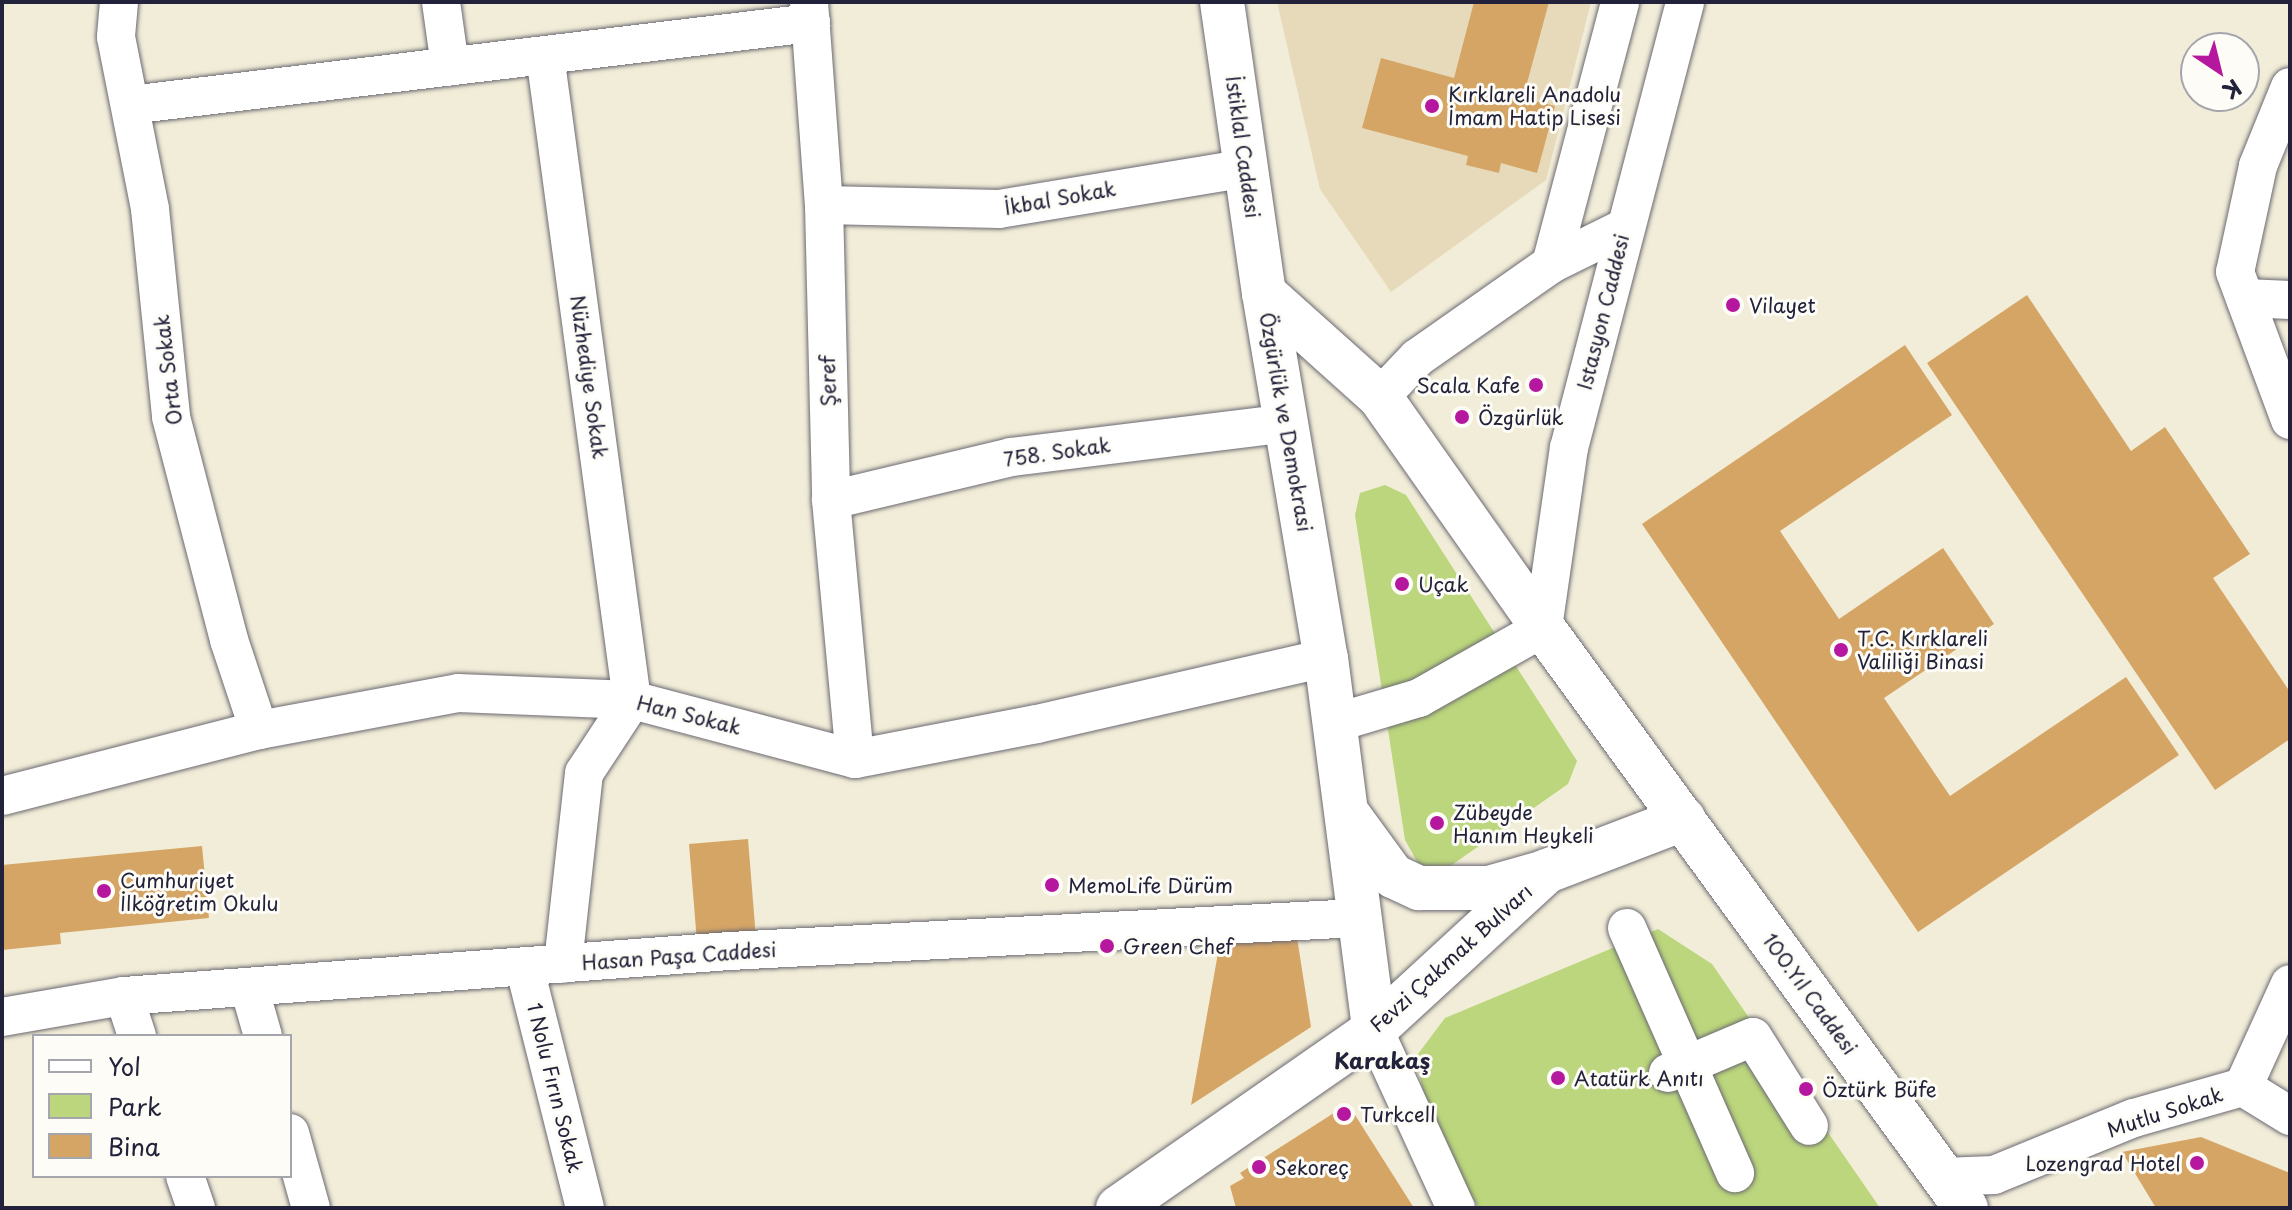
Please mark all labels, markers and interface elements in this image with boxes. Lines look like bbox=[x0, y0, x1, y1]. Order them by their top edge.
north arrow bbox=[2180, 32, 2260, 112]
text: K bbox=[2217, 72, 2249, 109]
street label: İstiklal Caddesi bbox=[1221, 73, 1265, 221]
place label: Kırklareli Anadolu İmam Hatip Lisesi bbox=[1448, 82, 1622, 129]
marker: Kırklareli Anadolu İmam Hatip Lisesi bbox=[1423, 97, 1441, 115]
street label: İkbal Sokak bbox=[1002, 176, 1118, 220]
street label: Istasyon Caddesi bbox=[1572, 231, 1634, 393]
place label: Vilayet bbox=[1749, 293, 1816, 317]
street label: Nüzhediye Sokak bbox=[566, 294, 612, 460]
marker: Vilayet bbox=[1724, 296, 1742, 314]
street label: Özgürlük ve Demokrasi bbox=[1255, 310, 1317, 534]
street label: Orta Sokak bbox=[149, 313, 187, 427]
street label: Şeref bbox=[816, 355, 840, 407]
place label: Scala Kafe bbox=[1416, 373, 1520, 397]
marker: Scala Kafe bbox=[1527, 376, 1545, 394]
place label: Özgürlük bbox=[1478, 405, 1564, 429]
marker: Özgürlük bbox=[1453, 408, 1471, 426]
street label: 758. Sokak bbox=[1002, 433, 1112, 471]
place label: Uçak bbox=[1418, 572, 1469, 596]
marker: Uçak bbox=[1393, 575, 1411, 593]
place label: T.C. Kırklareli Valiliği Binasi bbox=[1857, 626, 1989, 673]
marker: T.C. Kırklareli Valiliği Binasi bbox=[1832, 641, 1850, 659]
street label: Han Sokak bbox=[635, 691, 743, 739]
place label: Zübeyde Hanım Heykeli bbox=[1453, 800, 1594, 847]
marker: Zübeyde Hanım Heykeli bbox=[1428, 814, 1446, 832]
place label: Cumhuriyet İlköğretim Okulu bbox=[120, 868, 278, 915]
place label: MemoLife Dürüm bbox=[1068, 873, 1234, 897]
marker: MemoLife Dürüm bbox=[1043, 876, 1061, 894]
street label: Fevzi Çakmak Bulvarı bbox=[1365, 879, 1537, 1037]
marker: Cumhuriyet İlköğretim Okulu bbox=[95, 882, 113, 900]
street label: 100.Yıl Caddesi bbox=[1758, 928, 1862, 1060]
place label: Green Chef bbox=[1123, 934, 1236, 958]
street label: Hasan Paşa Caddesi bbox=[581, 937, 777, 975]
marker: Green Chef bbox=[1098, 937, 1116, 955]
street label: 1 Nolu Fırın Sokak bbox=[522, 1000, 588, 1176]
legend bbox=[32, 1034, 292, 1178]
district label: Karakaş bbox=[1334, 1047, 1430, 1073]
text: Yol bbox=[108, 1048, 141, 1084]
place label: Atatürk Anıtı bbox=[1574, 1066, 1704, 1090]
marker: Atatürk Anıtı bbox=[1549, 1069, 1567, 1087]
place label: Öztürk Büfe bbox=[1822, 1077, 1938, 1101]
marker: Öztürk Büfe bbox=[1797, 1080, 1815, 1098]
street label: Mutlu Sokak bbox=[2104, 1082, 2226, 1142]
text: Park bbox=[108, 1088, 162, 1124]
place label: Turkcell bbox=[1360, 1102, 1436, 1126]
marker: Turkcell bbox=[1335, 1105, 1353, 1123]
text: Bina bbox=[108, 1128, 160, 1164]
place label: Lozengrad Hotel bbox=[2026, 1151, 2181, 1175]
marker: Lozengrad Hotel bbox=[2188, 1154, 2206, 1172]
place label: Sekoreç bbox=[1275, 1155, 1349, 1179]
marker: Sekoreç bbox=[1250, 1158, 1268, 1176]

